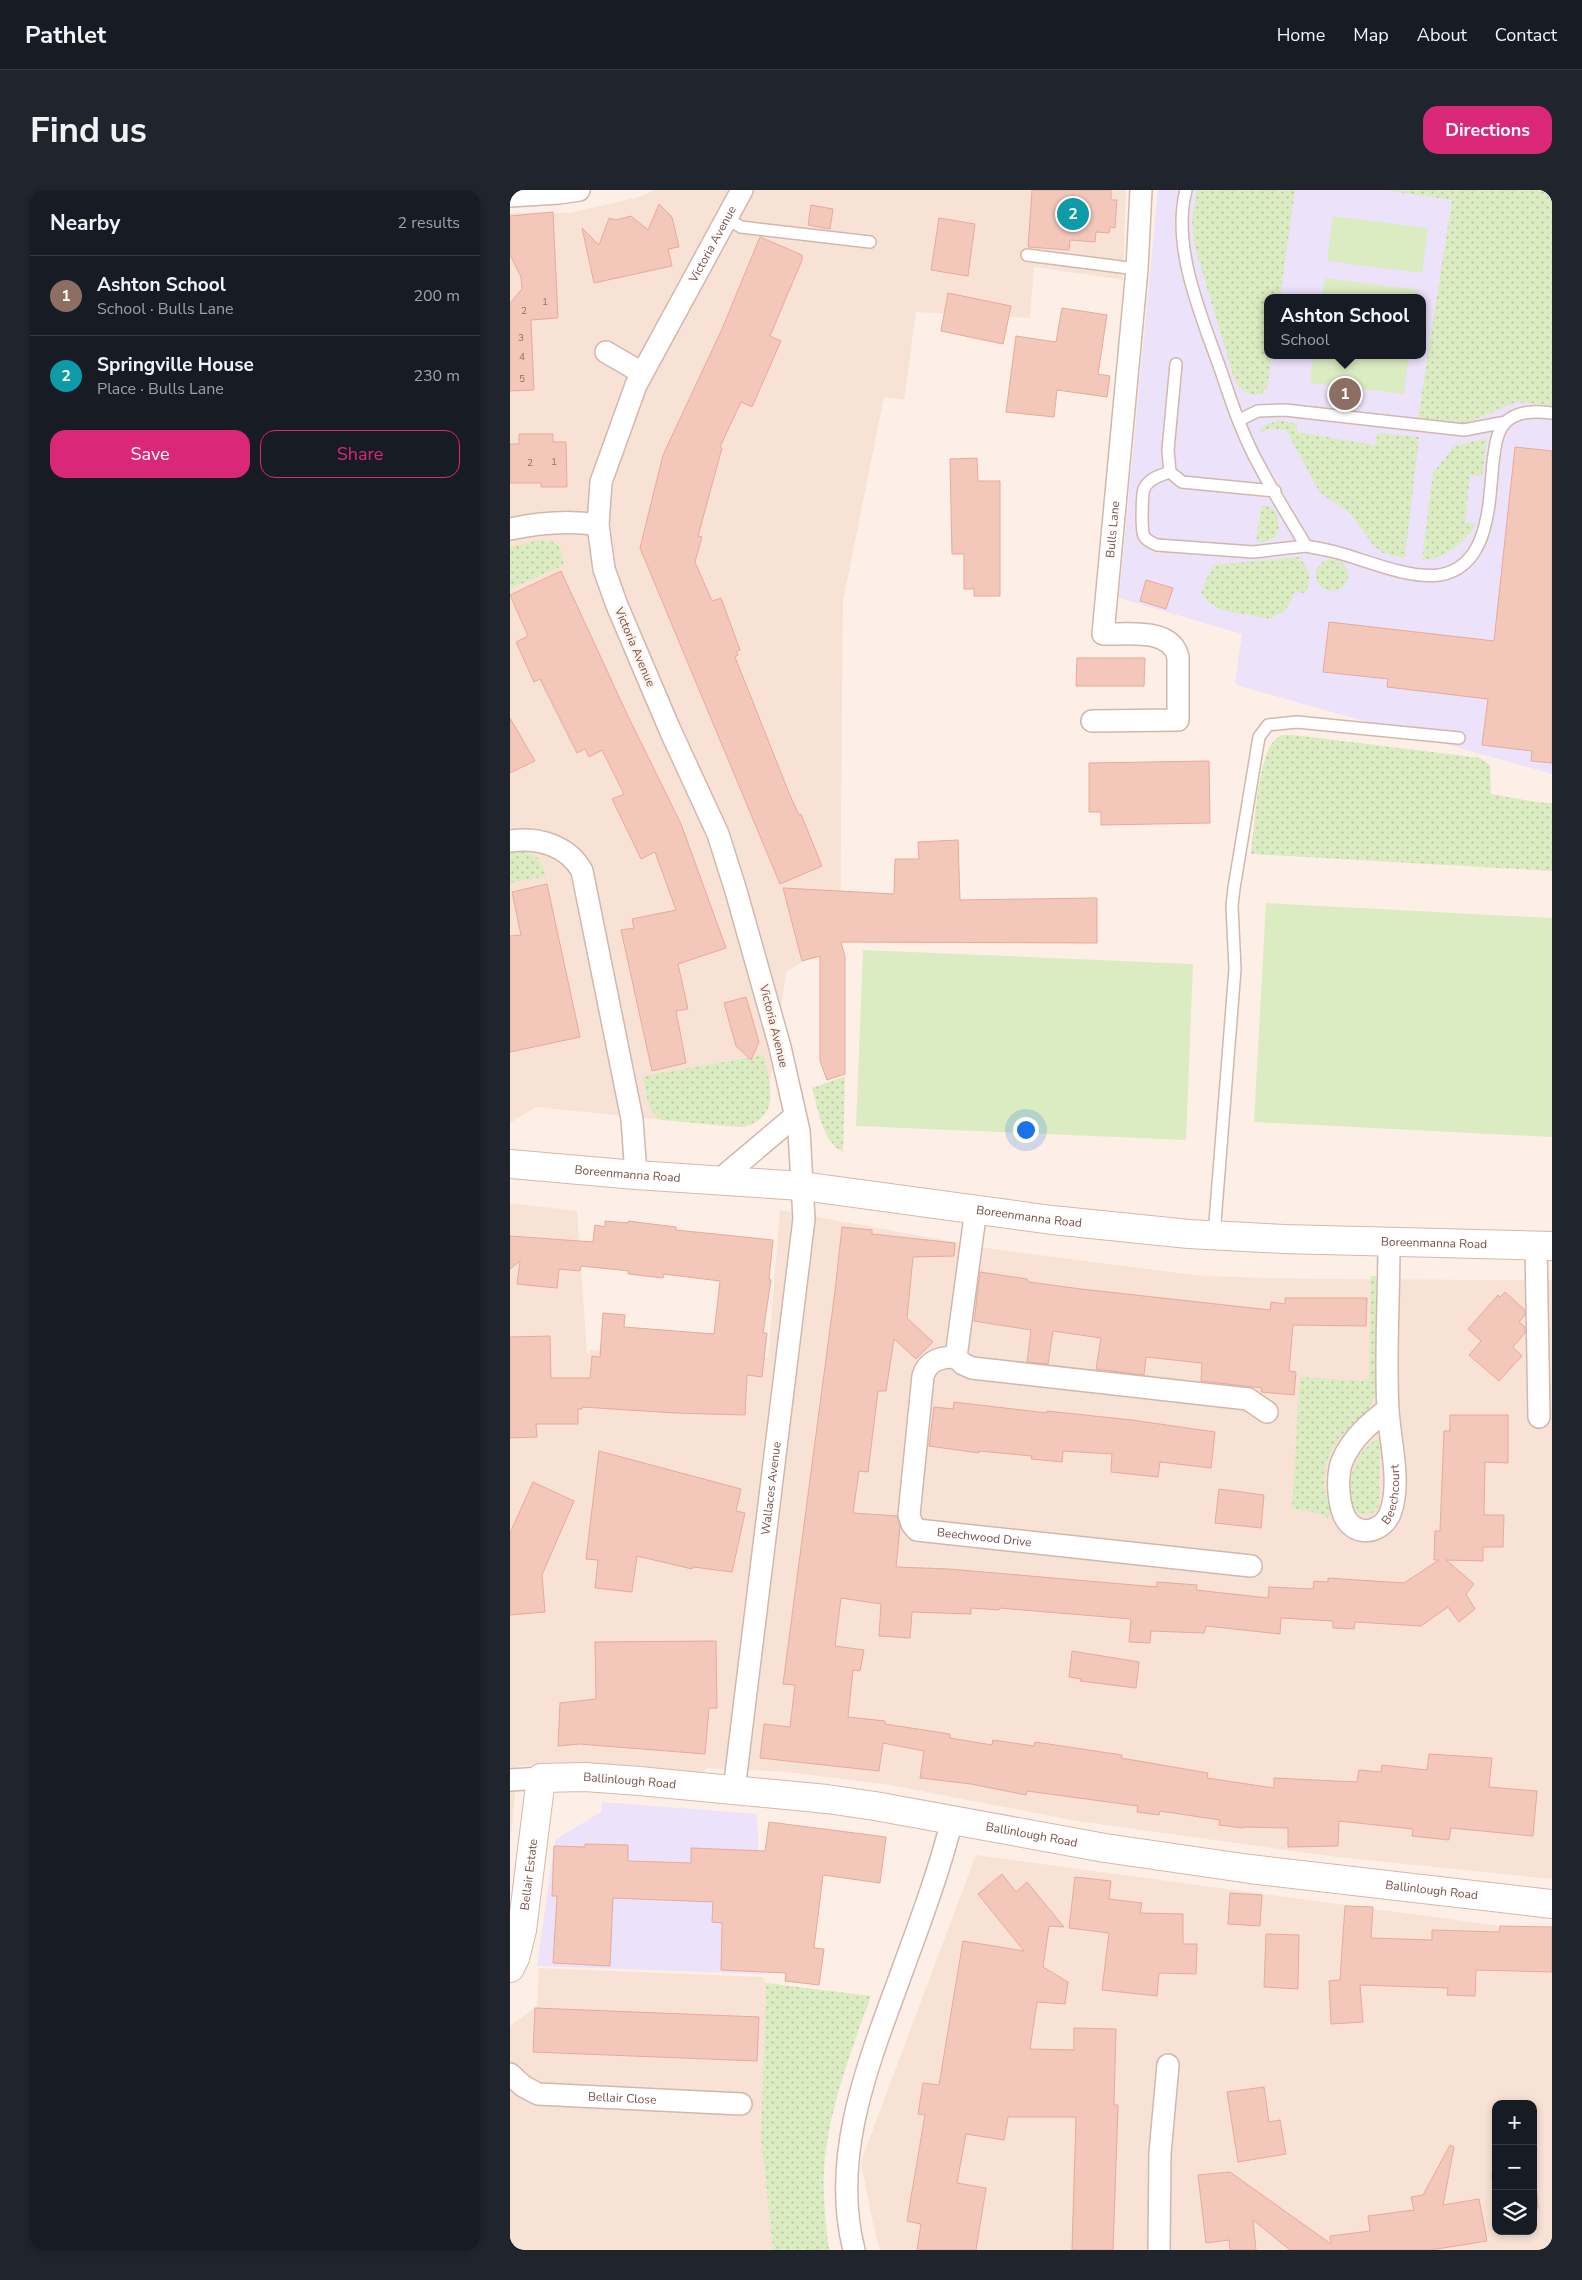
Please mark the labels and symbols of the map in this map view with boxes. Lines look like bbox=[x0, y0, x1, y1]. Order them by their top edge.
pin: 2 bbox=[1057, 195, 1089, 233]
street label: Victoria Avenue bbox=[685, 203, 740, 286]
house number: 1 bbox=[542, 295, 548, 309]
house number: 2 bbox=[521, 304, 527, 318]
house number: 3 bbox=[518, 331, 524, 345]
house number: 4 bbox=[519, 350, 525, 364]
house number: 5 bbox=[519, 372, 525, 386]
pin: 1 bbox=[1329, 375, 1361, 413]
house number: 1 bbox=[551, 455, 557, 469]
house number: 2 bbox=[527, 456, 533, 470]
street label: Bulls Lane bbox=[1102, 500, 1123, 558]
street label: Victoria Avenue bbox=[611, 604, 659, 689]
street label: Victoria Avenue bbox=[756, 982, 792, 1069]
your location bbox=[1013, 1117, 1039, 1143]
street label: Boreenmanna Road bbox=[574, 1162, 681, 1186]
street label: Boreenmanna Road bbox=[975, 1202, 1083, 1231]
street label: Boreenmanna Road bbox=[1381, 1234, 1487, 1252]
street label: Wallaces Avenue bbox=[757, 1441, 785, 1536]
street label: Beechcourt bbox=[1378, 1463, 1403, 1528]
street label: Beechwood Drive bbox=[936, 1524, 1032, 1550]
street label: Ballinlough Road bbox=[583, 1769, 677, 1793]
street label: Ballinlough Road bbox=[984, 1818, 1079, 1851]
street label: Bellair Estate bbox=[517, 1838, 541, 1911]
street label: Ballinlough Road bbox=[1385, 1877, 1479, 1903]
street label: Bellair Close bbox=[588, 2088, 657, 2108]

